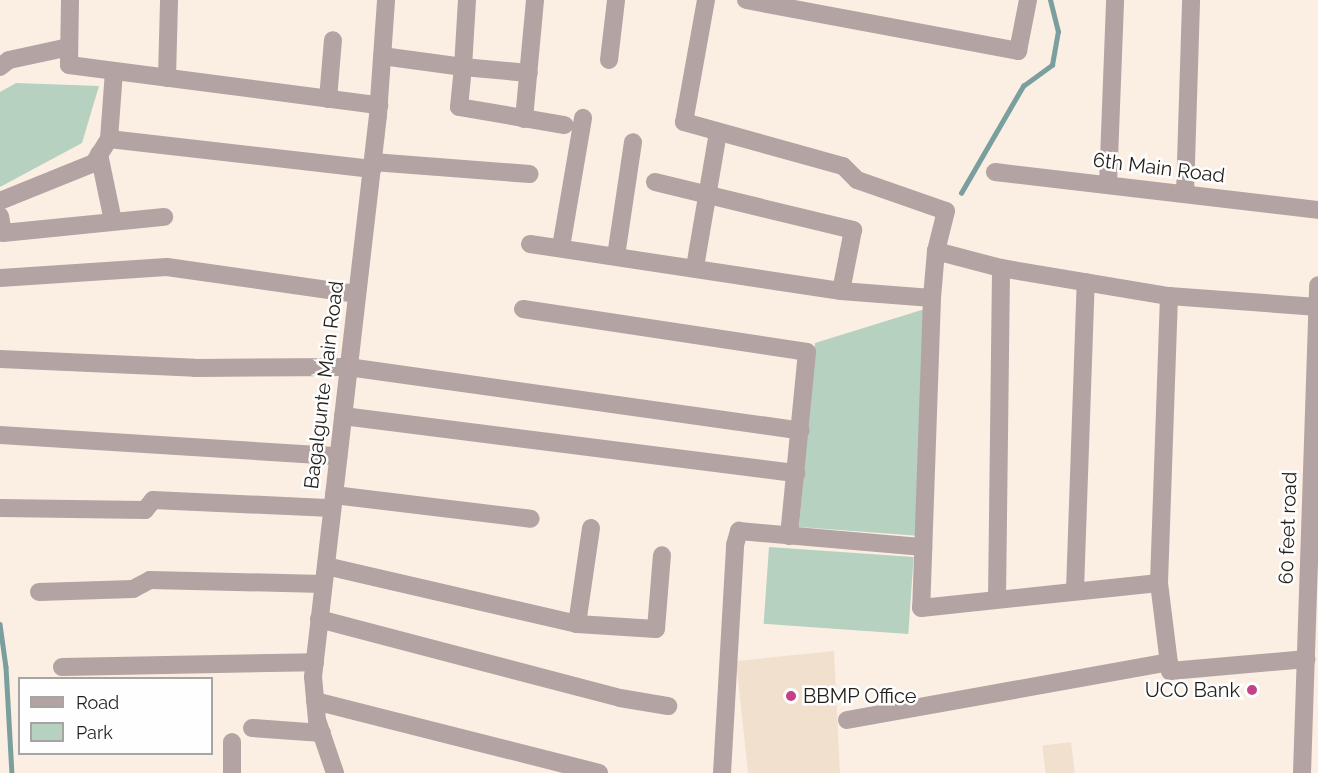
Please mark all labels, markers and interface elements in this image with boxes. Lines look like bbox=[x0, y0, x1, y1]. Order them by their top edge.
street label: 6th Main Road bbox=[1092, 148, 1226, 188]
street label: Bagalgunte Main Road bbox=[299, 280, 349, 490]
street label: 60 feet road bbox=[1274, 471, 1302, 585]
legend bbox=[18, 677, 213, 755]
place label: UCO Bank bbox=[1145, 678, 1240, 702]
marker: UCO Bank bbox=[1245, 683, 1259, 697]
place label: BBMP Office bbox=[803, 684, 917, 708]
marker: BBMP Office bbox=[784, 689, 798, 703]
text: Road bbox=[76, 692, 119, 713]
text: Park bbox=[76, 722, 113, 743]

